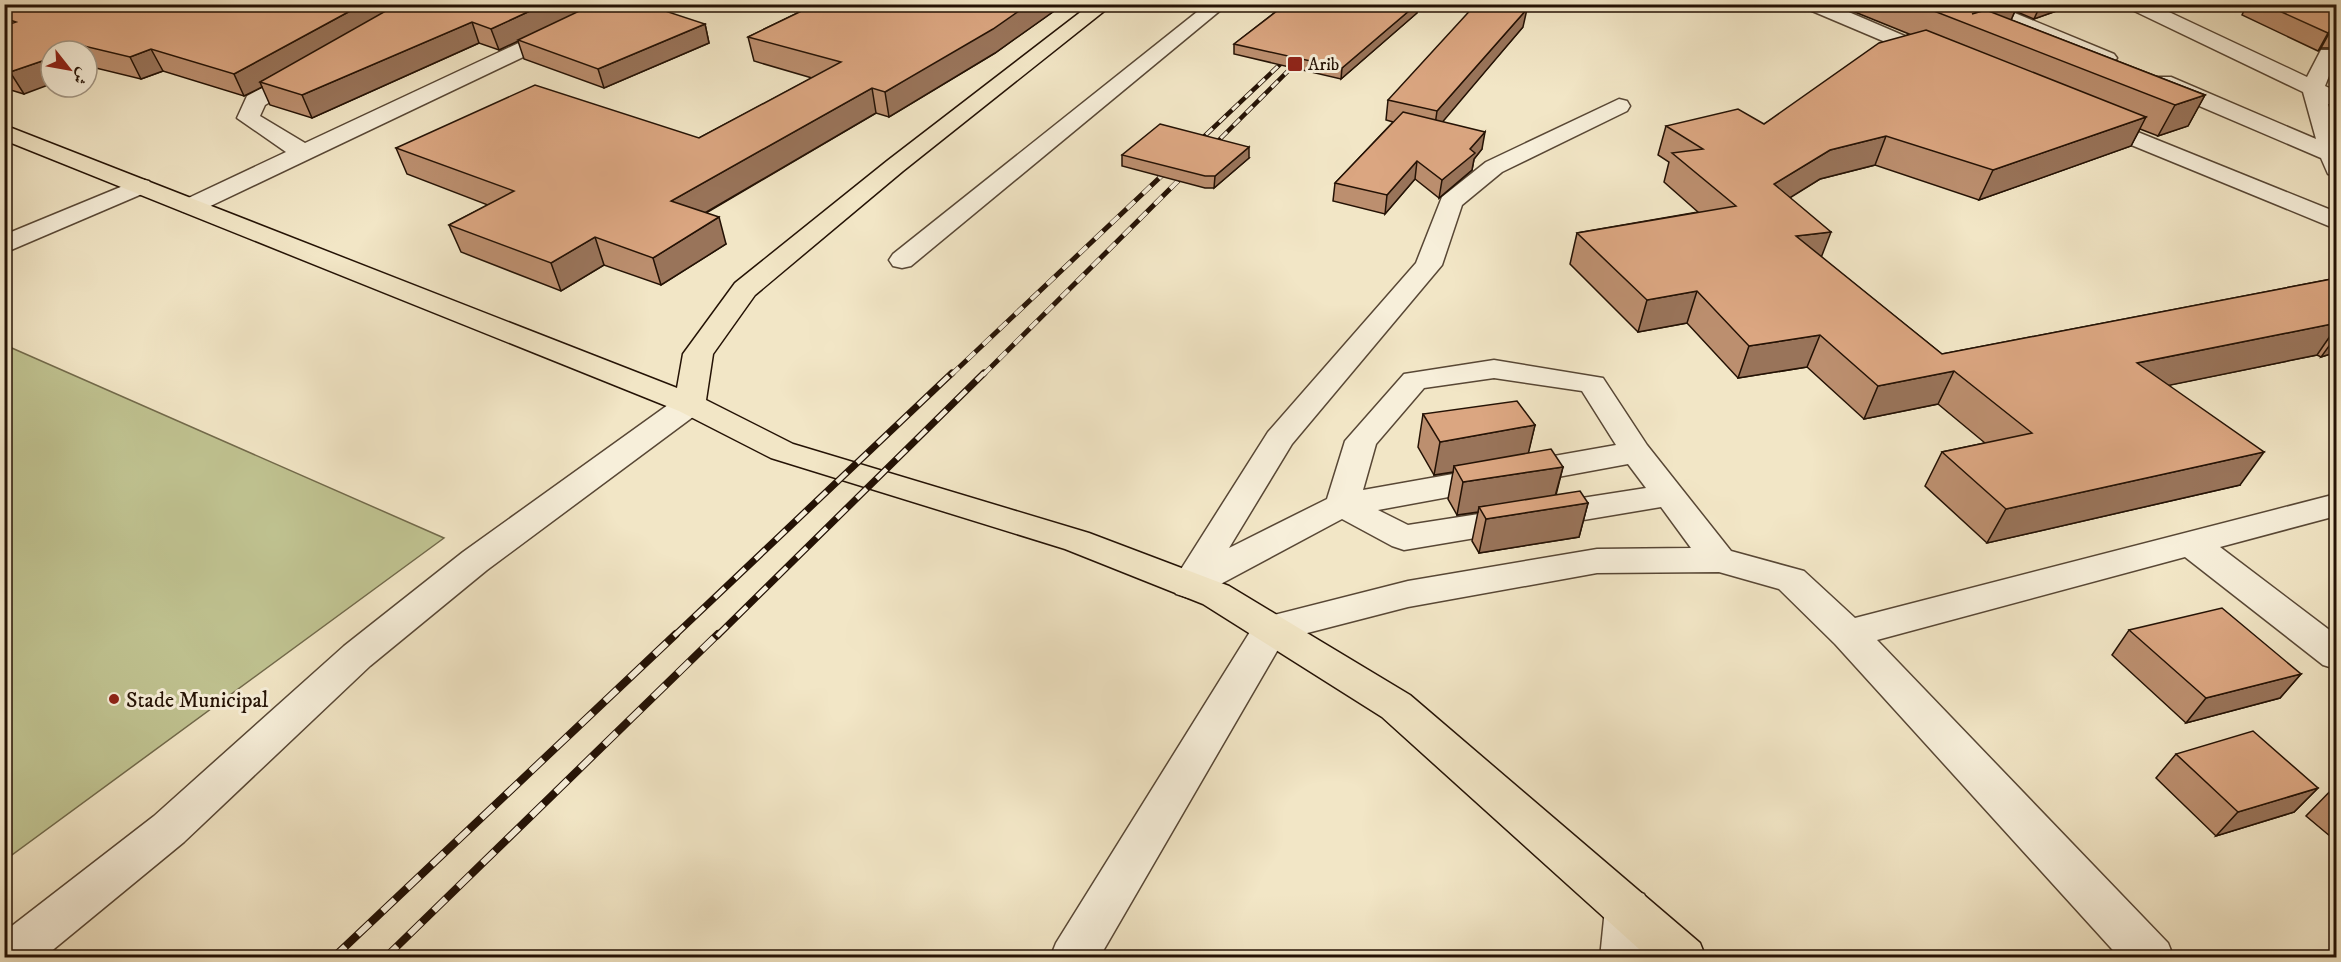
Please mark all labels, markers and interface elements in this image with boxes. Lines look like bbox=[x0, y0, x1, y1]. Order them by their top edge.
north arrow bbox=[39, 39, 99, 99]
place label: Arib bbox=[1308, 54, 1339, 76]
marker: Arib bbox=[1286, 55, 1304, 73]
text: ش bbox=[68, 64, 94, 88]
place label: Stade Municipal bbox=[126, 687, 269, 714]
marker: Stade Municipal bbox=[107, 692, 121, 706]

